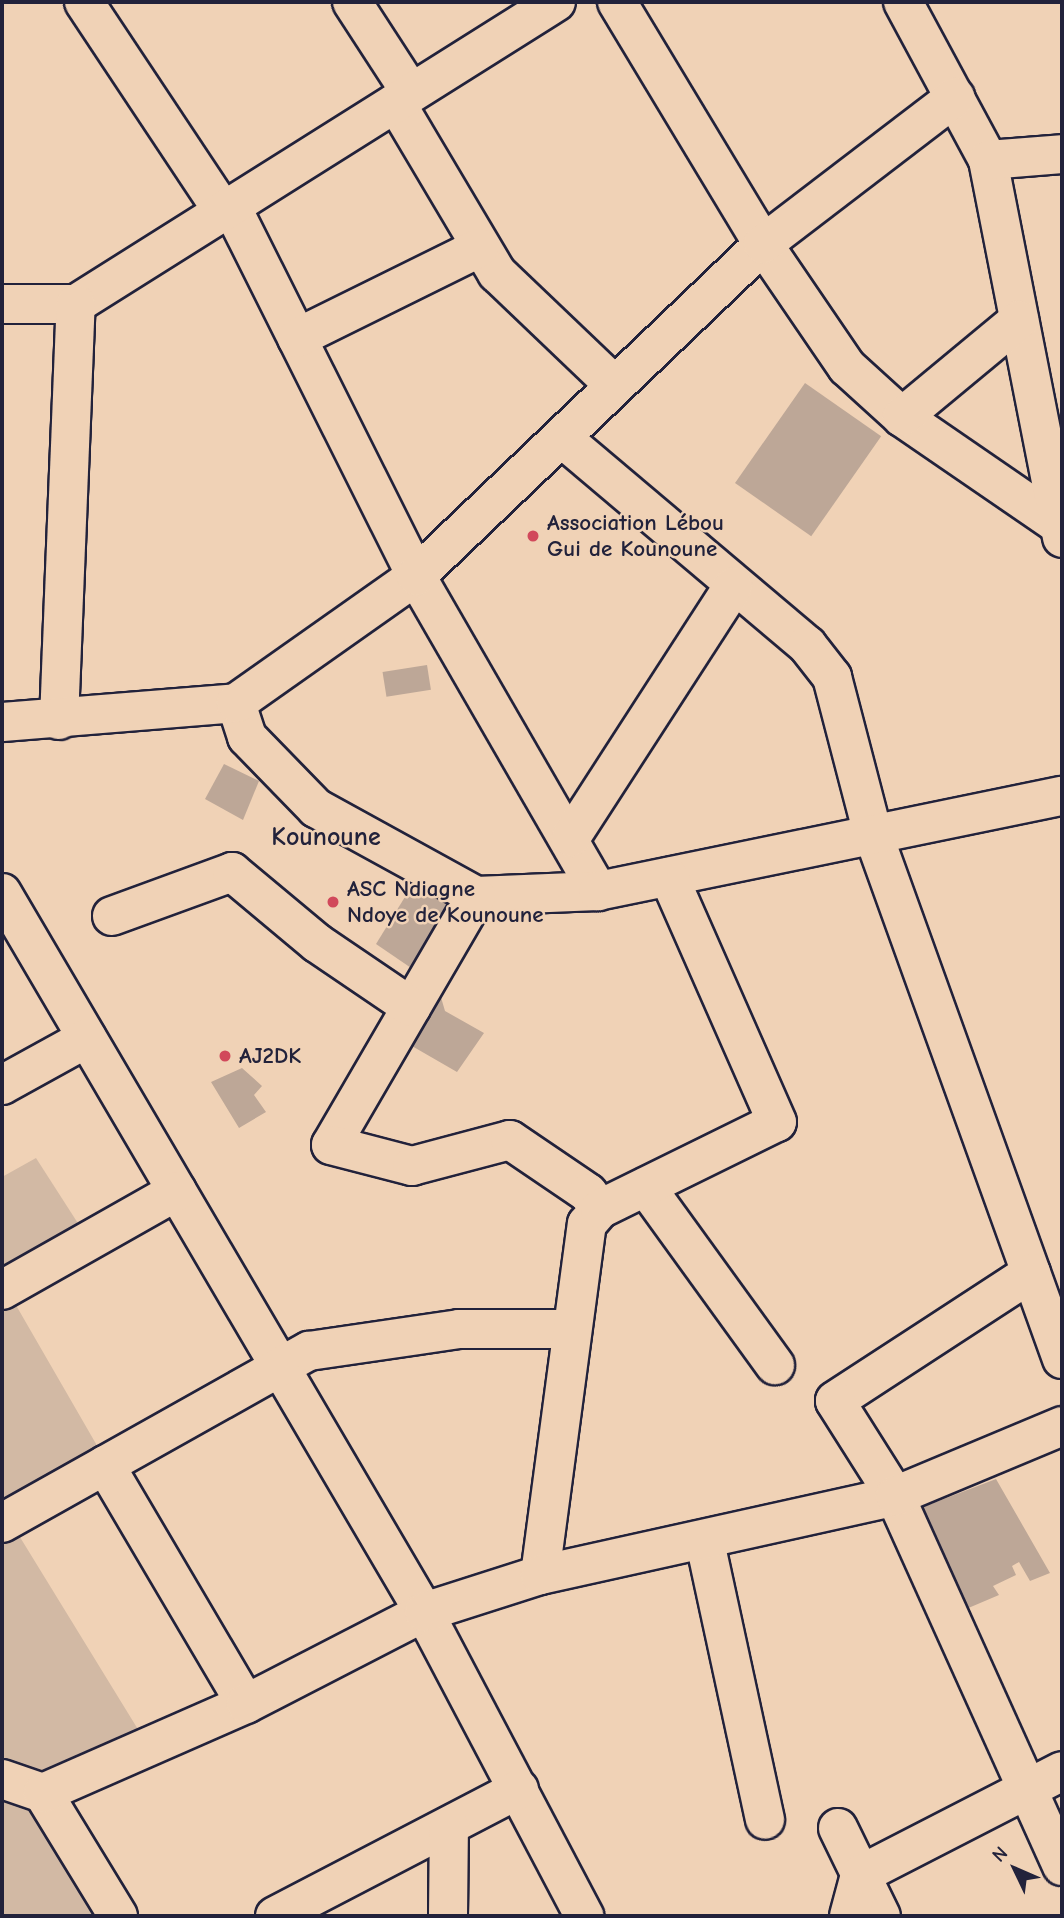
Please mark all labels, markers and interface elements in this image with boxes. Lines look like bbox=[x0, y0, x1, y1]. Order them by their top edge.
place label: Association Lébou Gui de Kounoune bbox=[547, 509, 724, 563]
marker: Association Lébou Gui de Kounoune bbox=[525, 528, 541, 544]
district label: Kounoune bbox=[271, 822, 381, 854]
place label: ASC Ndiagne Ndoye de Kounoune bbox=[347, 875, 544, 929]
marker: ASC Ndiagne Ndoye de Kounoune bbox=[325, 894, 341, 910]
place label: AJ2DK bbox=[239, 1042, 301, 1070]
marker: AJ2DK bbox=[217, 1048, 233, 1064]
north arrow bbox=[980, 1834, 1050, 1904]
text: N bbox=[988, 1842, 1012, 1867]

